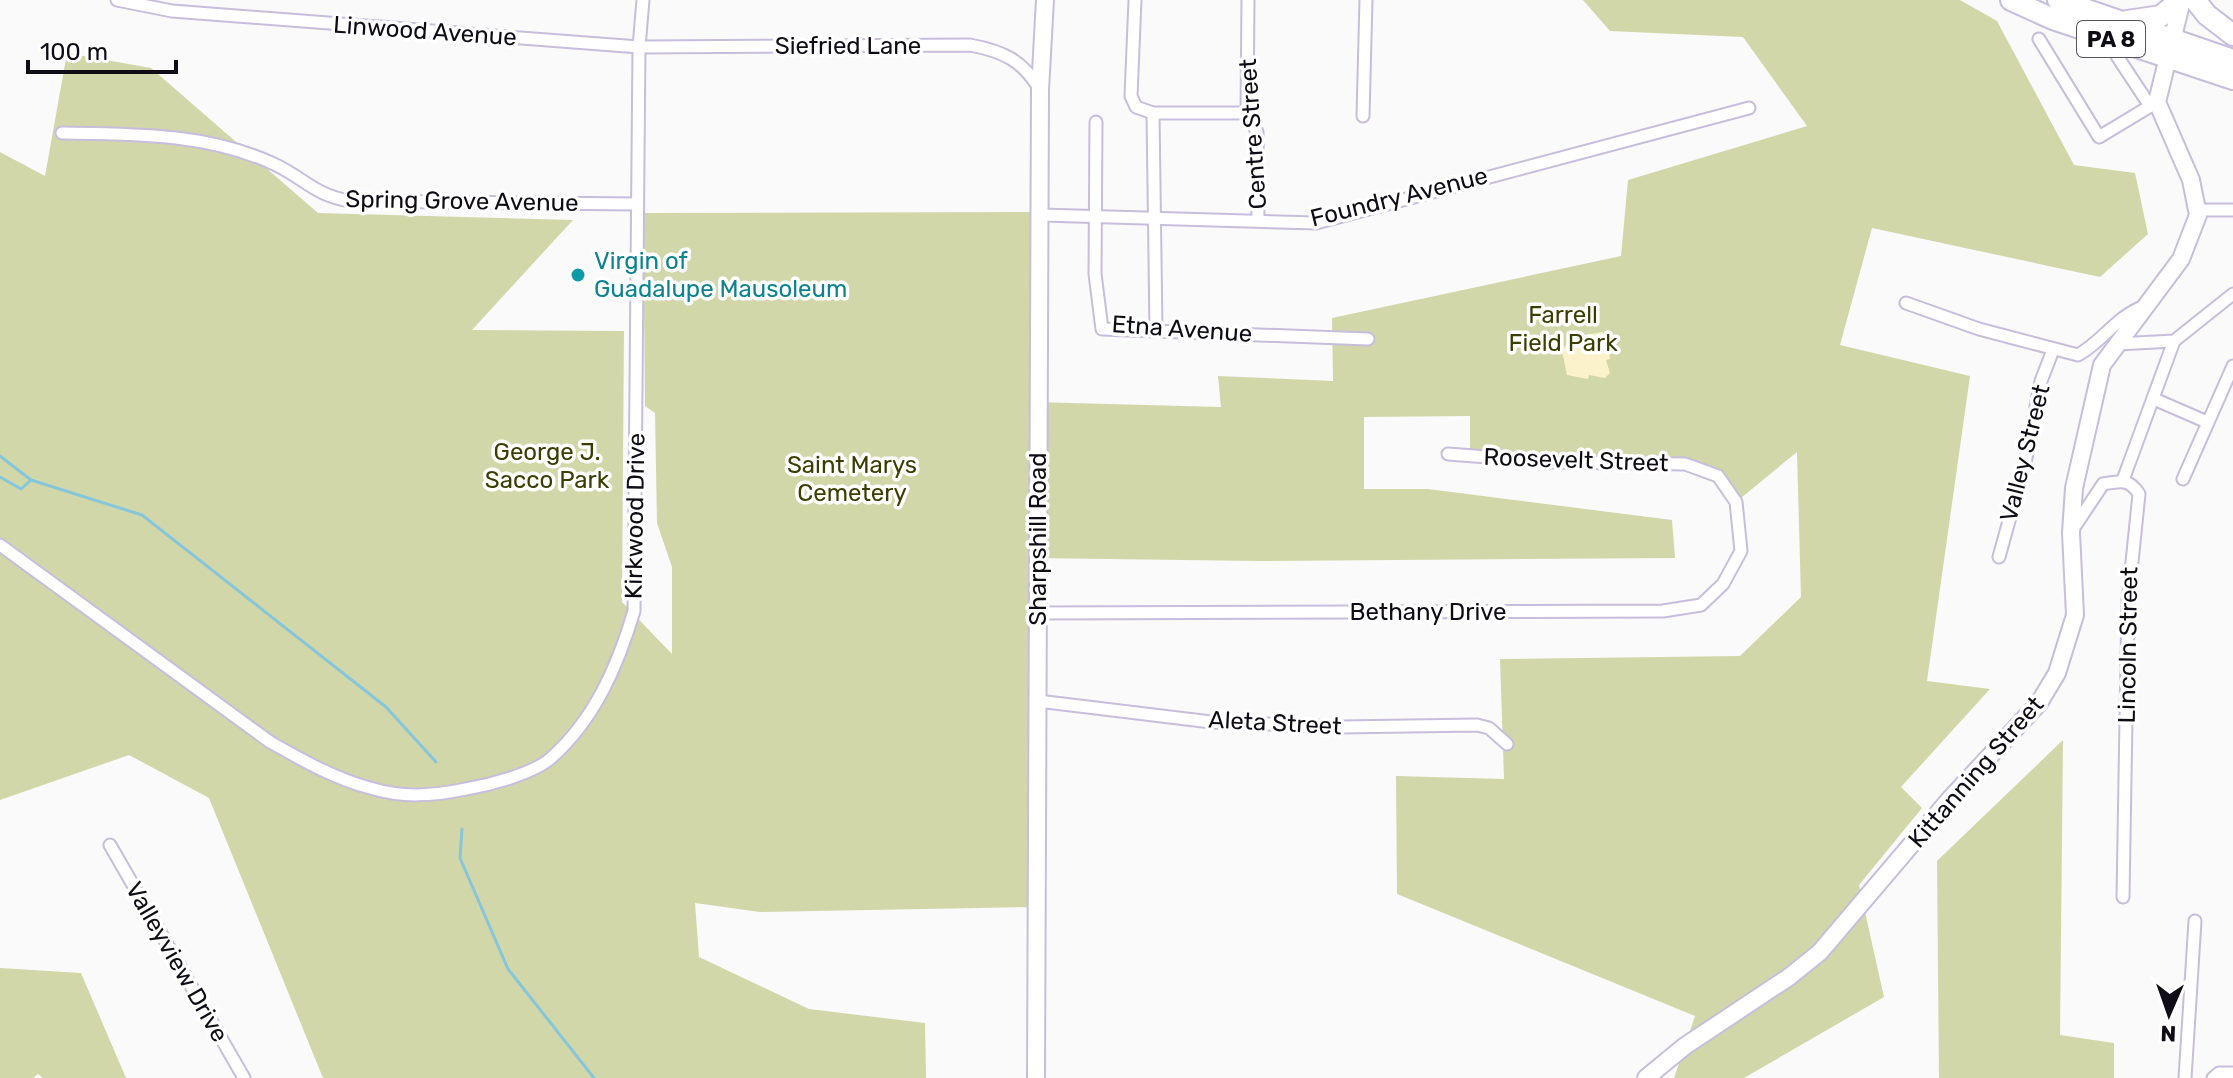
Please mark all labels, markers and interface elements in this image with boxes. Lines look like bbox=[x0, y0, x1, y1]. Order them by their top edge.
street label: Linwood Avenue bbox=[332, 11, 518, 51]
road number: PA 8 bbox=[2077, 21, 2145, 57]
scale bar bbox=[28, 24, 176, 74]
street label: Siefried Lane bbox=[775, 32, 921, 60]
text: 100 m bbox=[40, 38, 108, 66]
street label: Centre Street bbox=[1234, 58, 1272, 210]
street label: Foundry Avenue bbox=[1307, 161, 1491, 233]
street label: Spring Grove Avenue bbox=[345, 185, 579, 217]
place label: Virgin of Guadalupe Mausoleum bbox=[594, 247, 847, 303]
marker: Virgin of Guadalupe Mausoleum bbox=[569, 266, 587, 284]
park label: Farrell Field Park bbox=[1508, 301, 1618, 357]
street label: Etna Avenue bbox=[1111, 310, 1253, 348]
street label: Valley Street bbox=[1994, 382, 2056, 524]
street label: Kirkwood Drive bbox=[620, 433, 650, 599]
park label: George J. Sacco Park bbox=[485, 438, 610, 494]
street label: Roosevelt Street bbox=[1483, 443, 1669, 477]
park label: Saint Marys Cemetery bbox=[787, 451, 917, 507]
street label: Sharpshill Road bbox=[1024, 452, 1052, 626]
street label: Lincoln Street bbox=[2113, 567, 2143, 723]
street label: Bethany Drive bbox=[1349, 598, 1507, 626]
street label: Kittanning Street bbox=[1903, 691, 2049, 853]
street label: Aleta Street bbox=[1208, 706, 1342, 740]
street label: Valleyview Drive bbox=[120, 877, 234, 1047]
north arrow bbox=[2129, 974, 2209, 1054]
text: N bbox=[2160, 1020, 2177, 1047]

